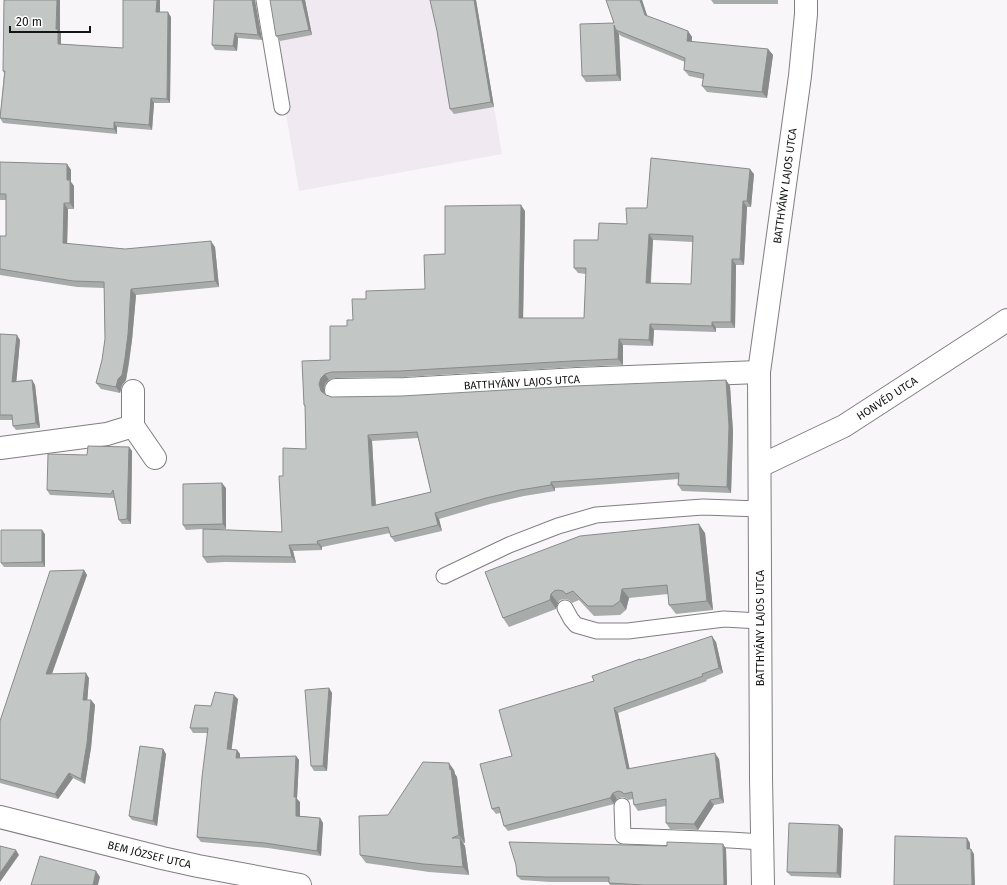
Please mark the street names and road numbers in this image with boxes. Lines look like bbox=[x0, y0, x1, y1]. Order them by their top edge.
street label: BATTHYÁNY LAJOS UTCA bbox=[770, 127, 799, 244]
street label: BATTHYÁNY LAJOS UTCA bbox=[463, 372, 581, 392]
street label: HONVÉD UTCA bbox=[854, 373, 920, 423]
street label: BATTHYÁNY LAJOS UTCA bbox=[753, 569, 767, 686]
street label: BEM JÓZSEF UTCA bbox=[106, 838, 193, 871]

